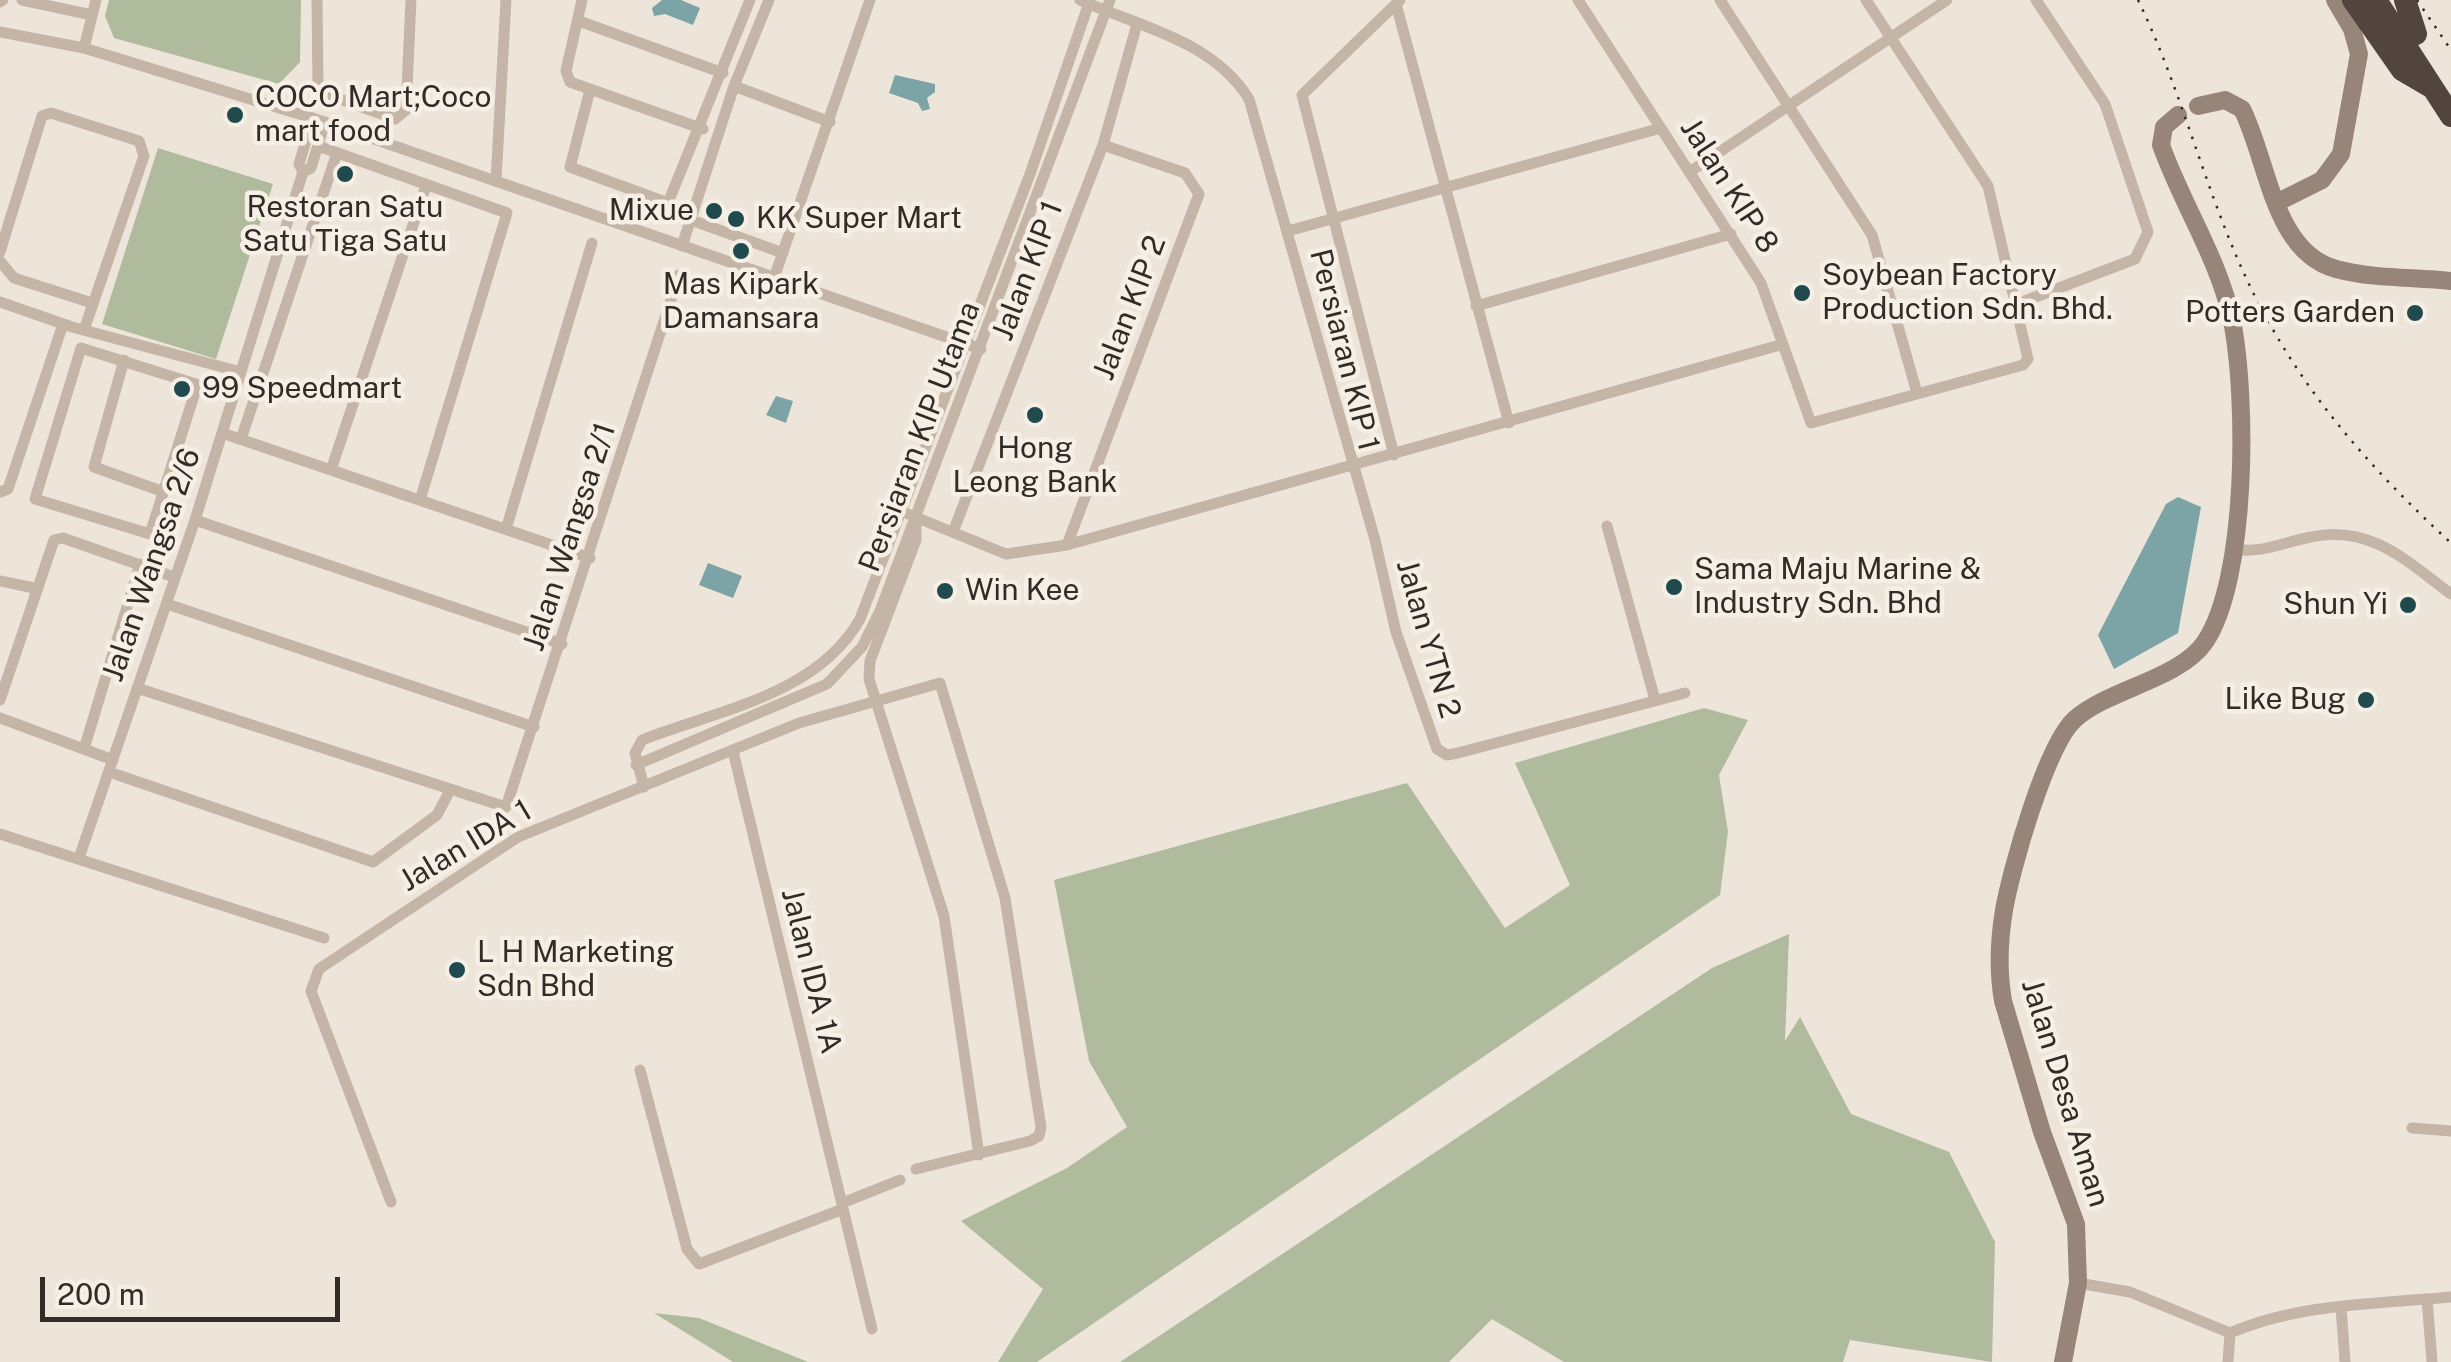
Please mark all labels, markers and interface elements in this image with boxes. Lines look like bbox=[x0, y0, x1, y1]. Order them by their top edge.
place label: COCO Mart;Coco mart food bbox=[255, 80, 491, 150]
marker: COCO Mart;Coco mart food bbox=[224, 104, 246, 126]
street label: Jalan KIP 8 bbox=[1672, 112, 1786, 260]
marker: Restoran Satu Satu Tiga Satu bbox=[334, 163, 356, 185]
place label: Restoran Satu Satu Tiga Satu bbox=[243, 190, 447, 260]
place label: Mixue bbox=[609, 193, 694, 229]
street label: Jalan KIP 1 bbox=[985, 196, 1071, 346]
marker: Mixue bbox=[703, 200, 725, 222]
place label: KK Super Mart bbox=[756, 201, 962, 237]
marker: KK Super Mart bbox=[725, 208, 747, 230]
street label: Jalan KIP 2 bbox=[1086, 231, 1174, 385]
marker: Mas Kipark Damansara bbox=[730, 240, 752, 262]
street label: Persiaran KIP 1 bbox=[1302, 245, 1386, 455]
place label: Soybean Factory Production Sdn. Bhd. bbox=[1822, 258, 2113, 328]
place label: Mas Kipark Damansara bbox=[663, 267, 819, 338]
marker: Soybean Factory Production Sdn. Bhd. bbox=[1791, 282, 1813, 304]
place label: Potters Garden bbox=[2185, 295, 2395, 331]
street label: Persiaran KIP Utama bbox=[852, 297, 988, 577]
marker: Potters Garden bbox=[2404, 302, 2426, 324]
place label: 99 Speedmart bbox=[202, 371, 402, 407]
marker: 99 Speedmart bbox=[171, 378, 193, 400]
marker: Hong Leong Bank bbox=[1024, 404, 1046, 426]
street label: Jalan Wangsa 2/1 bbox=[516, 419, 624, 655]
place label: Hong Leong Bank bbox=[953, 431, 1117, 502]
street label: Jalan Wangsa 2/6 bbox=[95, 444, 209, 686]
place label: Sama Maju Marine & Industry Sdn. Bhd bbox=[1694, 552, 1981, 622]
street label: Jalan YTN 2 bbox=[1388, 556, 1468, 722]
place label: Win Kee bbox=[965, 573, 1079, 609]
marker: Sama Maju Marine & Industry Sdn. Bhd bbox=[1663, 576, 1685, 598]
marker: Win Kee bbox=[934, 580, 956, 602]
place label: Shun Yi bbox=[2283, 587, 2388, 623]
marker: Shun Yi bbox=[2397, 594, 2419, 616]
place label: Like Bug bbox=[2224, 682, 2346, 718]
marker: Like Bug bbox=[2355, 689, 2377, 711]
street label: Jalan IDA 1 bbox=[393, 793, 539, 899]
street label: Jalan IDA 1A bbox=[773, 885, 849, 1057]
place label: L H Marketing Sdn Bhd bbox=[477, 935, 674, 1006]
marker: L H Marketing Sdn Bhd bbox=[446, 959, 468, 981]
street label: Jalan Desa Aman bbox=[2013, 975, 2117, 1211]
scale bar bbox=[45, 1257, 345, 1319]
text: 200 m bbox=[57, 1276, 145, 1312]

